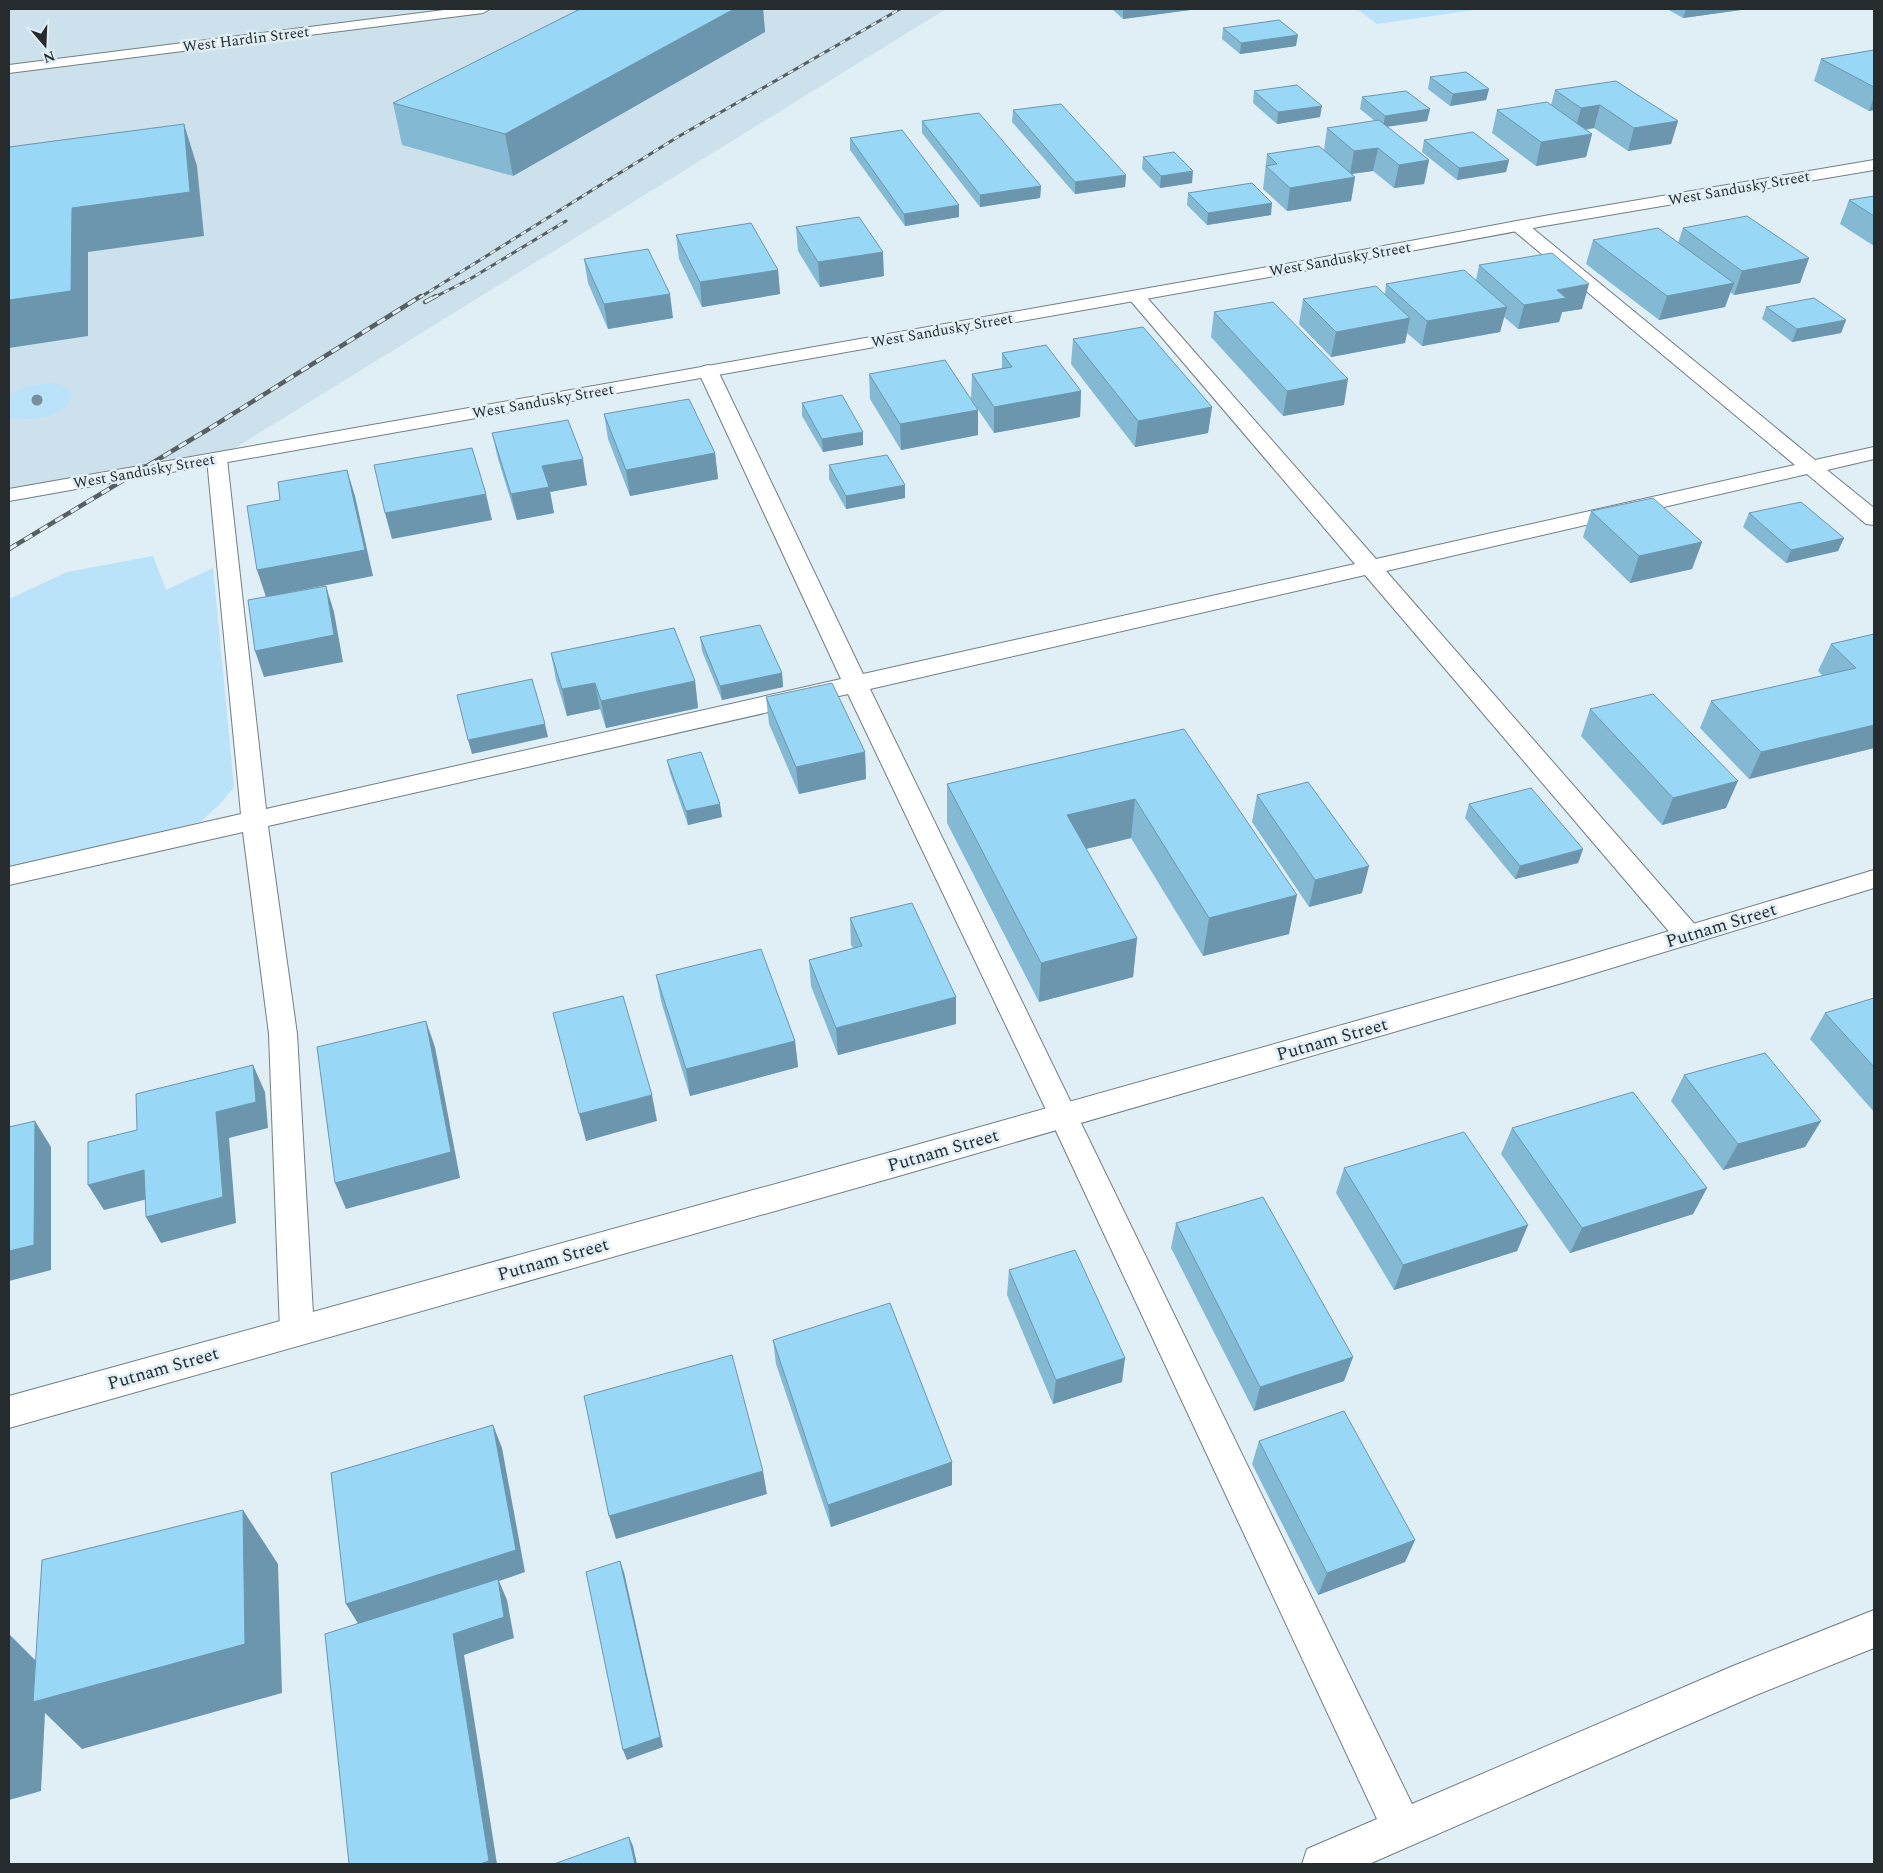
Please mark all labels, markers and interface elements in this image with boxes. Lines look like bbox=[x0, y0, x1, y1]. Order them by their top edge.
north arrow bbox=[20, 20, 70, 70]
street label: West Hardin Street bbox=[181, 20, 311, 59]
text: N bbox=[40, 45, 58, 69]
street label: West Sandusky Street bbox=[1666, 165, 1812, 212]
street label: West Sandusky Street bbox=[1267, 236, 1413, 283]
street label: West Sandusky Street bbox=[869, 307, 1015, 354]
street label: West Sandusky Street bbox=[470, 378, 616, 425]
street label: West Sandusky Street bbox=[71, 448, 217, 495]
street label: Putnam Street bbox=[1662, 896, 1780, 955]
street label: Putnam Street bbox=[1273, 1011, 1391, 1068]
street label: Putnam Street bbox=[884, 1122, 1002, 1179]
street label: Putnam Street bbox=[494, 1231, 612, 1288]
street label: Putnam Street bbox=[104, 1340, 222, 1397]

